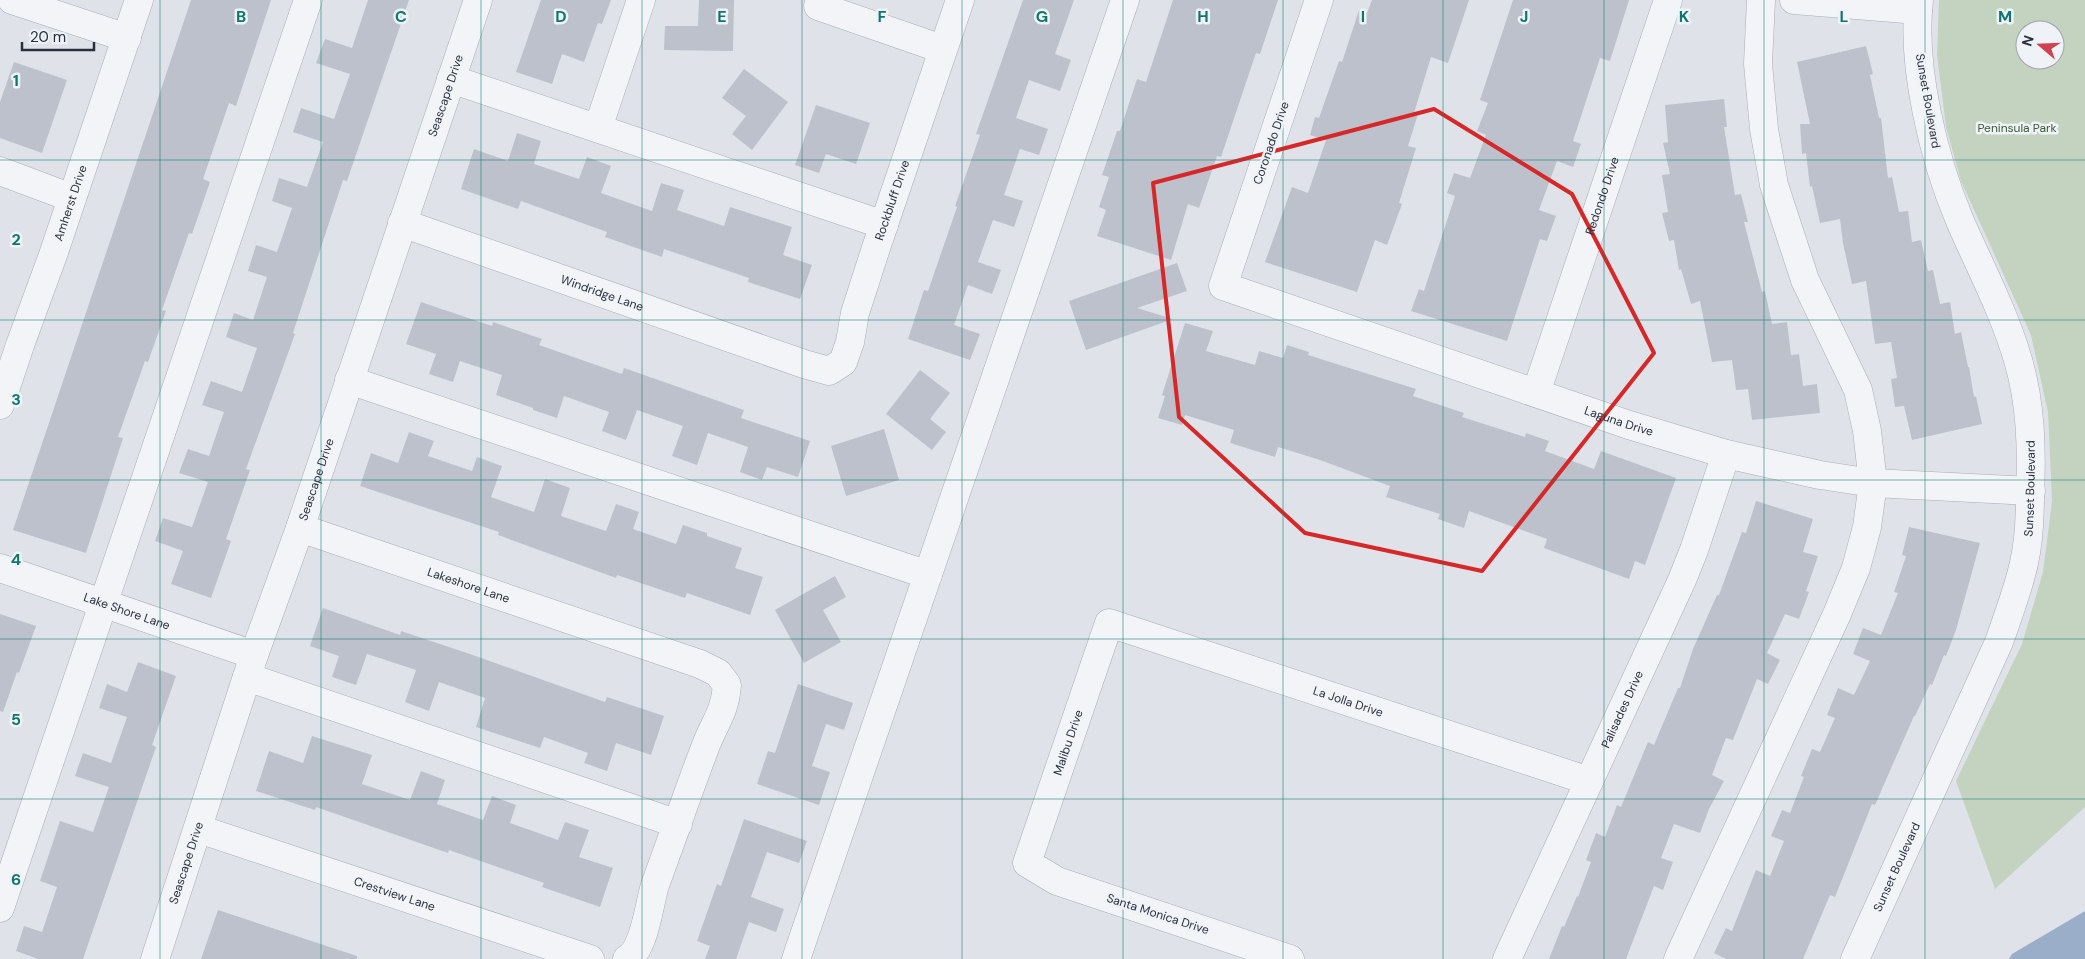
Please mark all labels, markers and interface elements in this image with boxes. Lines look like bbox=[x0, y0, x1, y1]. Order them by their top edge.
text: B bbox=[236, 6, 246, 27]
text: C bbox=[395, 6, 407, 27]
text: D bbox=[555, 6, 567, 27]
text: E bbox=[717, 6, 727, 27]
text: F bbox=[878, 6, 887, 27]
text: G bbox=[1036, 6, 1048, 27]
text: H bbox=[1197, 6, 1209, 27]
text: I bbox=[1361, 6, 1365, 27]
text: J bbox=[1520, 6, 1528, 27]
text: K bbox=[1679, 6, 1690, 27]
text: L bbox=[1840, 6, 1849, 27]
text: M bbox=[1998, 6, 2012, 27]
scale bar bbox=[22, 20, 95, 52]
north arrow bbox=[2015, 20, 2065, 70]
text: 20 m bbox=[30, 27, 66, 47]
text: N bbox=[2018, 33, 2038, 49]
street label: Seascape Drive bbox=[424, 52, 467, 139]
street label: Sunset Boulevard bbox=[1912, 52, 1944, 150]
text: 1 bbox=[13, 70, 19, 91]
street label: Coronado Drive bbox=[1249, 99, 1293, 187]
park label: Peninsula Park bbox=[1977, 120, 2057, 136]
street label: Redondo Drive bbox=[1582, 154, 1623, 237]
street label: Rockbluff Drive bbox=[871, 158, 913, 242]
street label: Amherst Drive bbox=[50, 163, 91, 243]
text: 2 bbox=[11, 229, 21, 250]
street label: Windridge Lane bbox=[558, 271, 646, 315]
text: 3 bbox=[11, 389, 21, 410]
street label: Laguna Drive bbox=[1582, 402, 1655, 440]
street label: Seascape Drive bbox=[295, 436, 338, 523]
street label: Sunset Boulevard bbox=[2020, 440, 2039, 537]
text: 4 bbox=[11, 549, 21, 570]
street label: Lakeshore Lane bbox=[425, 564, 512, 607]
street label: Lake Shore Lane bbox=[81, 589, 172, 634]
street label: Palisades Drive bbox=[1598, 668, 1647, 751]
street label: La Jolla Drive bbox=[1311, 683, 1385, 721]
street label: Malibu Drive bbox=[1050, 707, 1087, 777]
text: 5 bbox=[11, 709, 21, 730]
street label: Seascape Drive bbox=[165, 820, 207, 906]
street label: Sunset Boulevard bbox=[1870, 820, 1924, 914]
text: 6 bbox=[11, 869, 21, 890]
street label: Crestview Lane bbox=[352, 873, 437, 915]
street label: Santa Monica Drive bbox=[1105, 890, 1211, 938]

